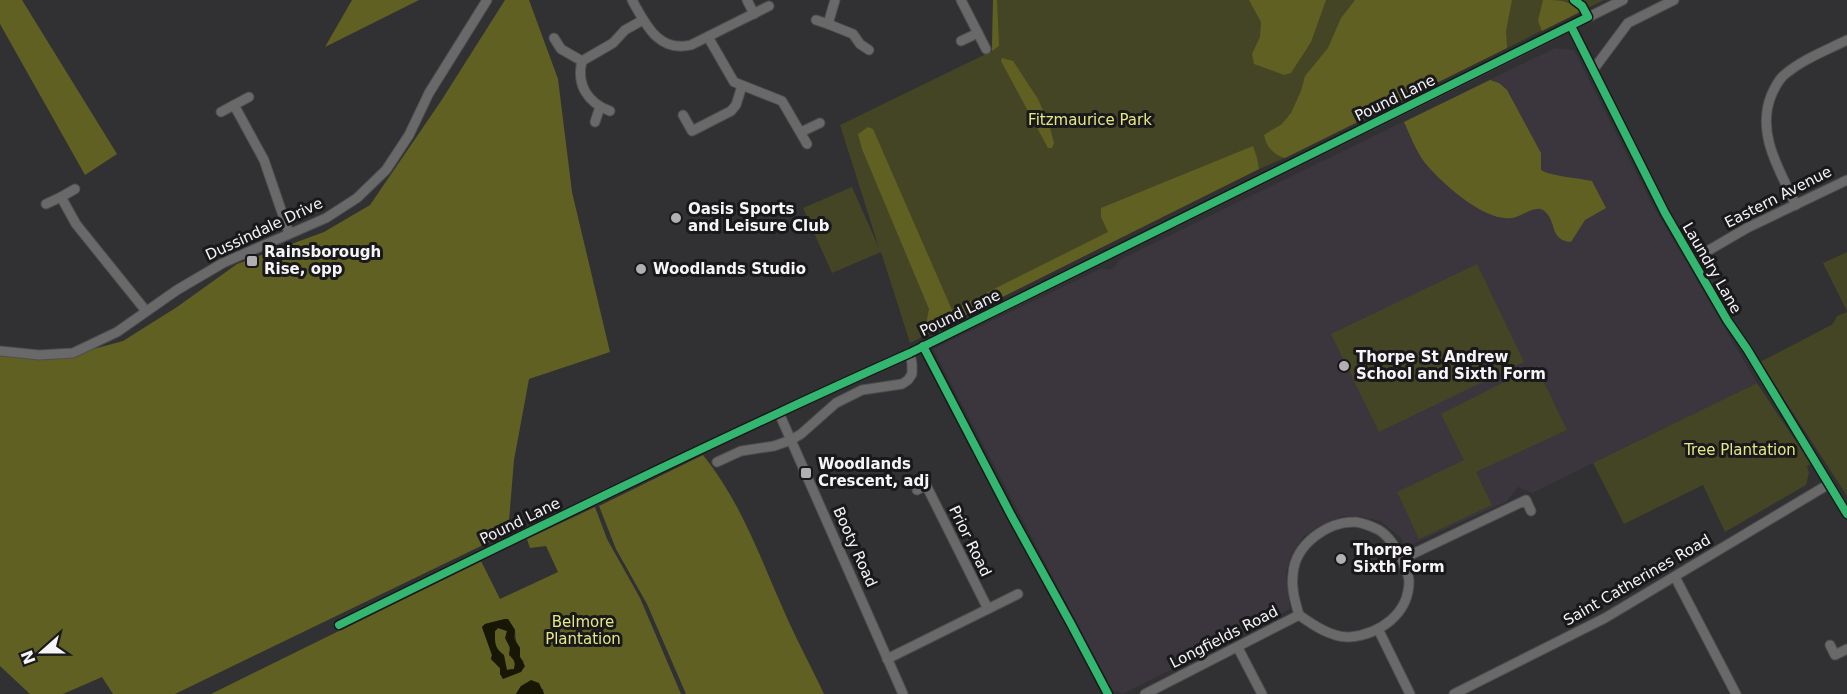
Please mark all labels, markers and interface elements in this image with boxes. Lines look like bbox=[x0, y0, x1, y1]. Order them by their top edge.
street label: Pound Lane bbox=[1352, 71, 1438, 125]
park label: Fitzmaurice Park bbox=[1028, 111, 1152, 129]
street label: Eastern Avenue bbox=[1722, 162, 1834, 232]
street label: Dussindale Drive bbox=[203, 194, 325, 264]
place label: Oasis Sports and Leisure Club bbox=[688, 200, 830, 235]
marker: Oasis Sports and Leisure Club bbox=[669, 211, 683, 225]
street label: Laundry Lane bbox=[1679, 219, 1745, 317]
place label: Rainsborough Rise, opp bbox=[264, 243, 381, 278]
marker: Rainsborough Rise, opp bbox=[245, 254, 259, 268]
place label: Woodlands Studio bbox=[653, 260, 806, 278]
marker: Woodlands Studio bbox=[634, 262, 648, 276]
street label: Pound Lane bbox=[917, 286, 1003, 340]
place label: Thorpe St Andrew School and Sixth Form bbox=[1356, 348, 1546, 383]
marker: Thorpe St Andrew School and Sixth Form bbox=[1337, 359, 1351, 373]
park label: Tree Plantation bbox=[1683, 441, 1796, 459]
place label: Woodlands Crescent, adj bbox=[818, 455, 929, 490]
marker: Woodlands Crescent, adj bbox=[799, 466, 813, 480]
street label: Pound Lane bbox=[477, 494, 563, 548]
street label: Prior Road bbox=[945, 503, 995, 579]
street label: Booty Road bbox=[829, 504, 881, 590]
street label: Saint Catherines Road bbox=[1560, 531, 1714, 629]
place label: Thorpe Sixth Form bbox=[1353, 541, 1445, 576]
marker: Thorpe Sixth Form bbox=[1334, 552, 1348, 566]
street label: Longfields Road bbox=[1167, 602, 1281, 672]
park label: Belmore Plantation bbox=[545, 613, 621, 648]
north arrow bbox=[12, 622, 72, 682]
text: N bbox=[17, 648, 40, 667]

